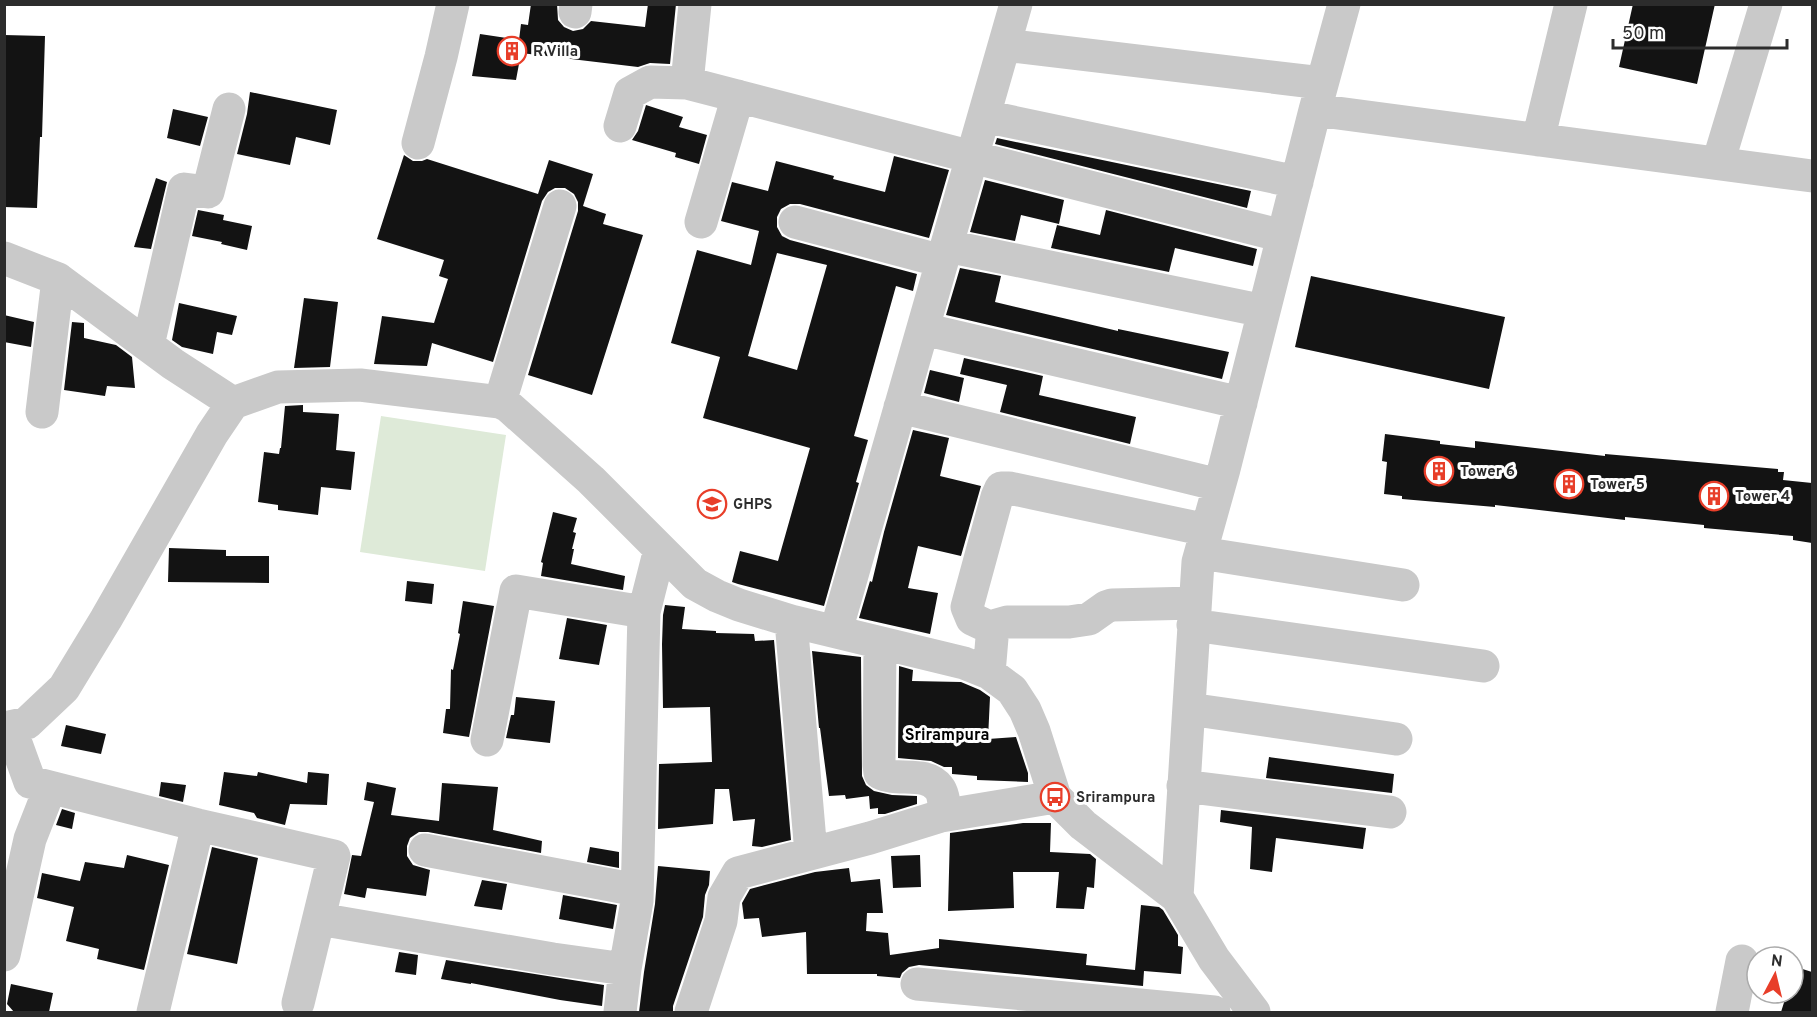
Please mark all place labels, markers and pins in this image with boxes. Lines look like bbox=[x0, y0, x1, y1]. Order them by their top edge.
building icon: R Villa bbox=[496, 35, 528, 67]
place label: R Villa bbox=[533, 43, 578, 62]
building icon: Tower 6 bbox=[1423, 455, 1455, 487]
place label: Tower 6 bbox=[1460, 463, 1515, 482]
building icon: Tower 5 bbox=[1553, 468, 1585, 500]
place label: Tower 5 bbox=[1590, 476, 1645, 495]
building icon: Tower 4 bbox=[1698, 480, 1730, 512]
school or university icon: GHPS bbox=[696, 488, 728, 520]
place label: Tower 4 bbox=[1735, 488, 1790, 507]
place label: GHPS bbox=[733, 496, 772, 515]
bus stop icon: Srirampura bbox=[1039, 781, 1071, 813]
place label: Srirampura bbox=[1076, 789, 1155, 808]

